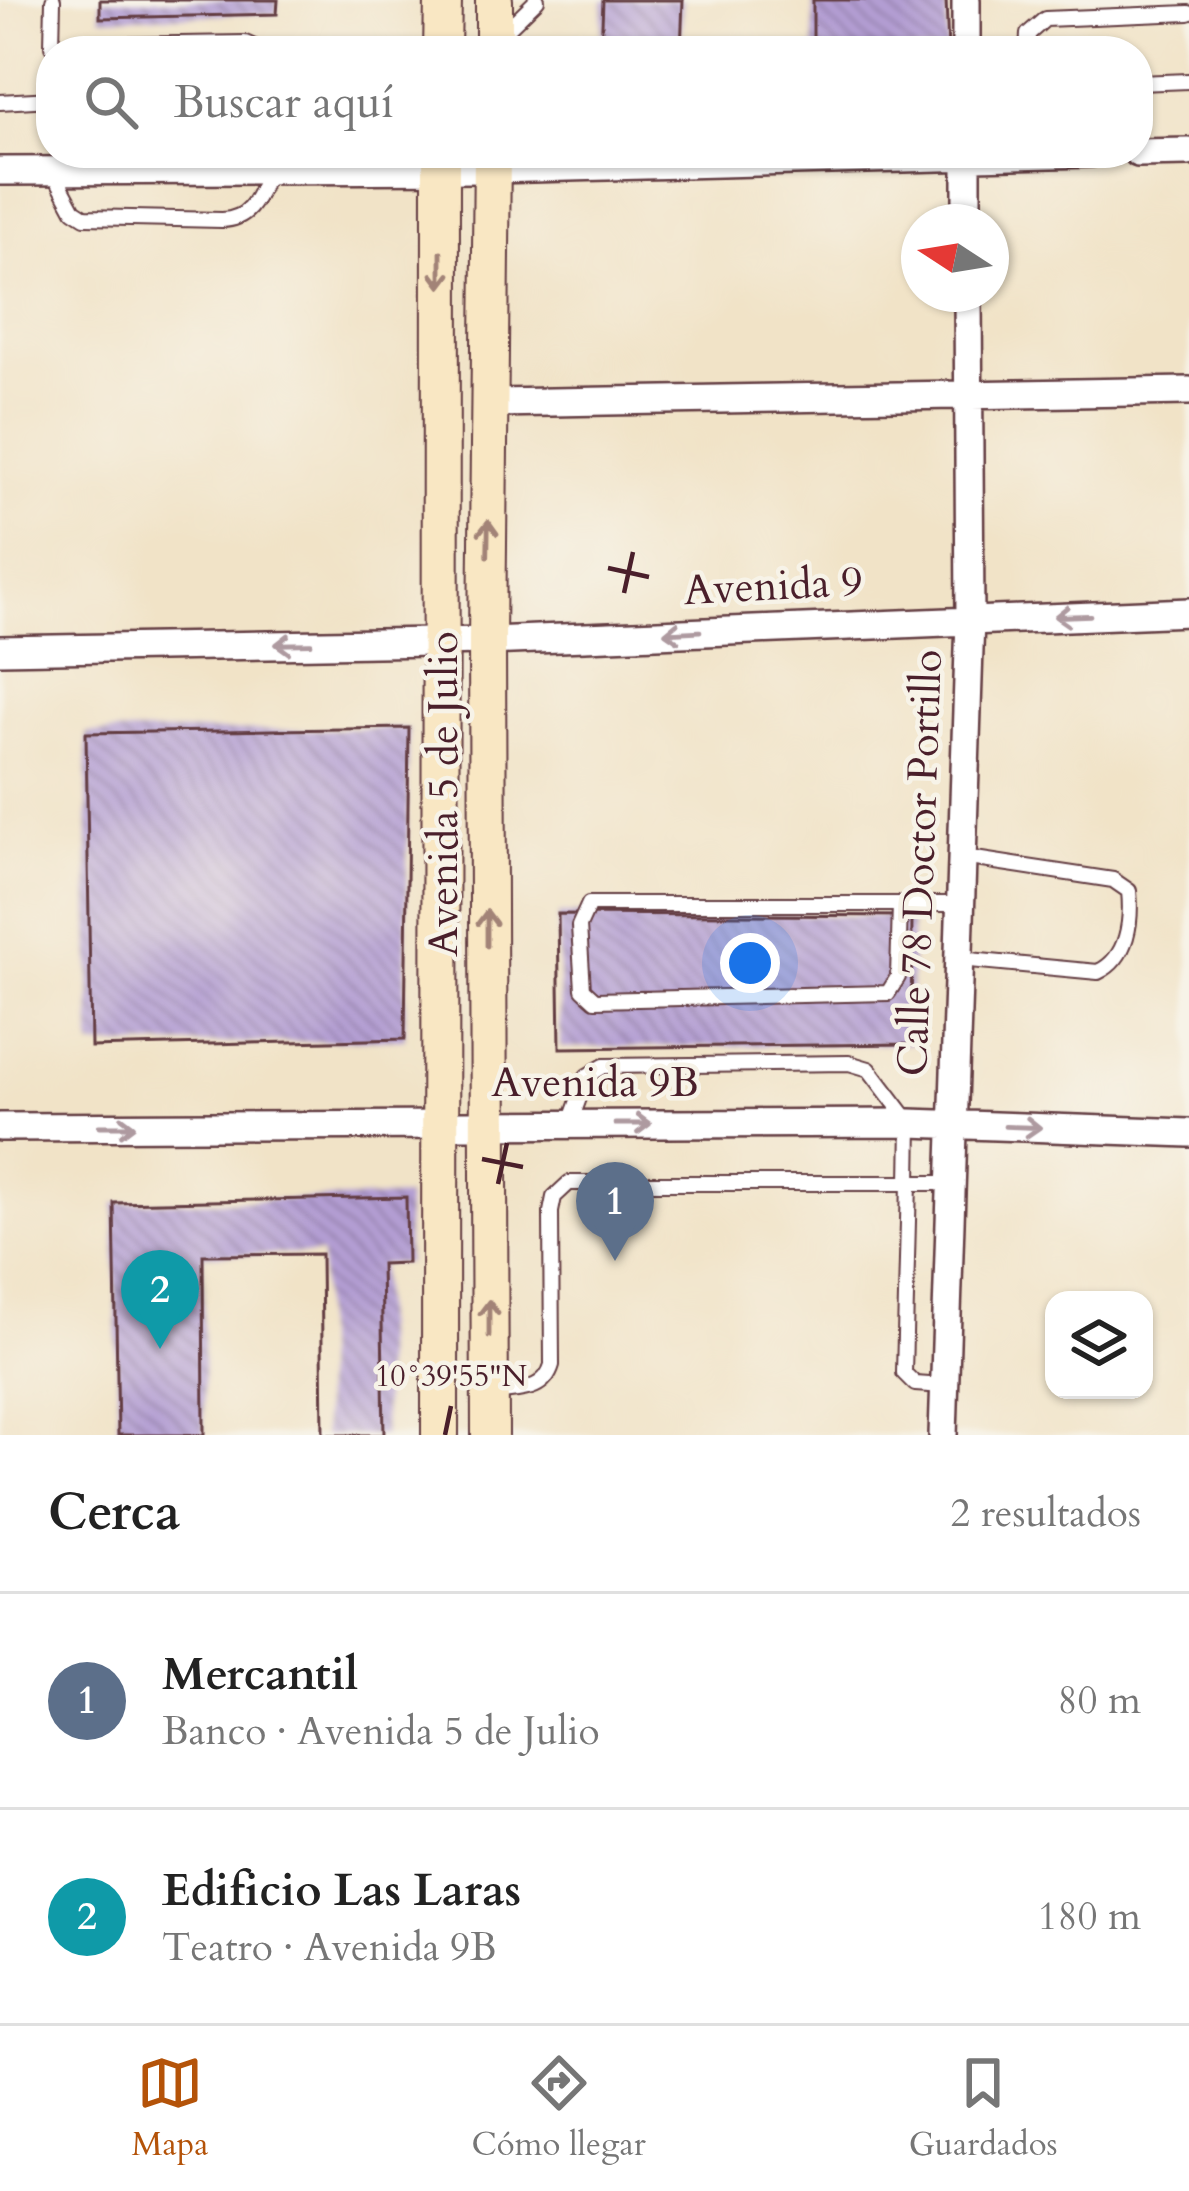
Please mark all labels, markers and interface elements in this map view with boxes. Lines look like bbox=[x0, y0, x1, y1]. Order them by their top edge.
search box bbox=[36, 36, 1153, 168]
icon: search bbox=[78, 69, 144, 135]
text: Buscar aquí bbox=[174, 72, 394, 133]
north arrow bbox=[901, 204, 1009, 312]
one-way arrow bbox=[430, 250, 452, 289]
one-way arrow bbox=[477, 519, 500, 558]
street label: Avenida 9 bbox=[682, 553, 864, 619]
one-way arrow bbox=[1053, 604, 1092, 627]
one-way arrow bbox=[663, 621, 702, 644]
street label: Avenida 5 de Julio bbox=[415, 631, 472, 957]
one-way arrow bbox=[274, 633, 313, 656]
street label: Calle 78 Doctor Portillo bbox=[884, 649, 956, 1077]
one-way arrow bbox=[476, 909, 499, 948]
your location bbox=[720, 933, 780, 993]
street label: Avenida 9B bbox=[491, 1054, 699, 1111]
one-way arrow bbox=[613, 1113, 652, 1135]
one-way arrow bbox=[97, 1115, 136, 1137]
one-way arrow bbox=[1003, 1116, 1042, 1139]
pin: 1 bbox=[576, 1162, 654, 1261]
pin: 2 bbox=[121, 1250, 199, 1349]
map controls bbox=[1045, 1291, 1153, 1399]
button: layers bbox=[1045, 1291, 1153, 1399]
one-way arrow bbox=[478, 1299, 500, 1338]
text: 10°39'55"N bbox=[375, 1356, 527, 1397]
text: Cerca bbox=[48, 1478, 180, 1548]
text: 2 resultados bbox=[950, 1487, 1141, 1540]
text: Mercantil bbox=[162, 1644, 358, 1705]
text: 1 bbox=[77, 1674, 97, 1727]
text: 80 m bbox=[1058, 1674, 1141, 1727]
text: Banco · Avenida 5 de Julio bbox=[162, 1705, 600, 1758]
text: Edificio Las Laras bbox=[162, 1860, 521, 1921]
text: 2 bbox=[77, 1890, 97, 1943]
text: 180 m bbox=[1038, 1890, 1141, 1943]
text: Teatro · Avenida 9B bbox=[162, 1921, 497, 1974]
tab: Mapa bbox=[131, 2050, 209, 2167]
tab: Cómo llegar bbox=[472, 2050, 646, 2167]
tab: Guardados bbox=[909, 2050, 1058, 2167]

